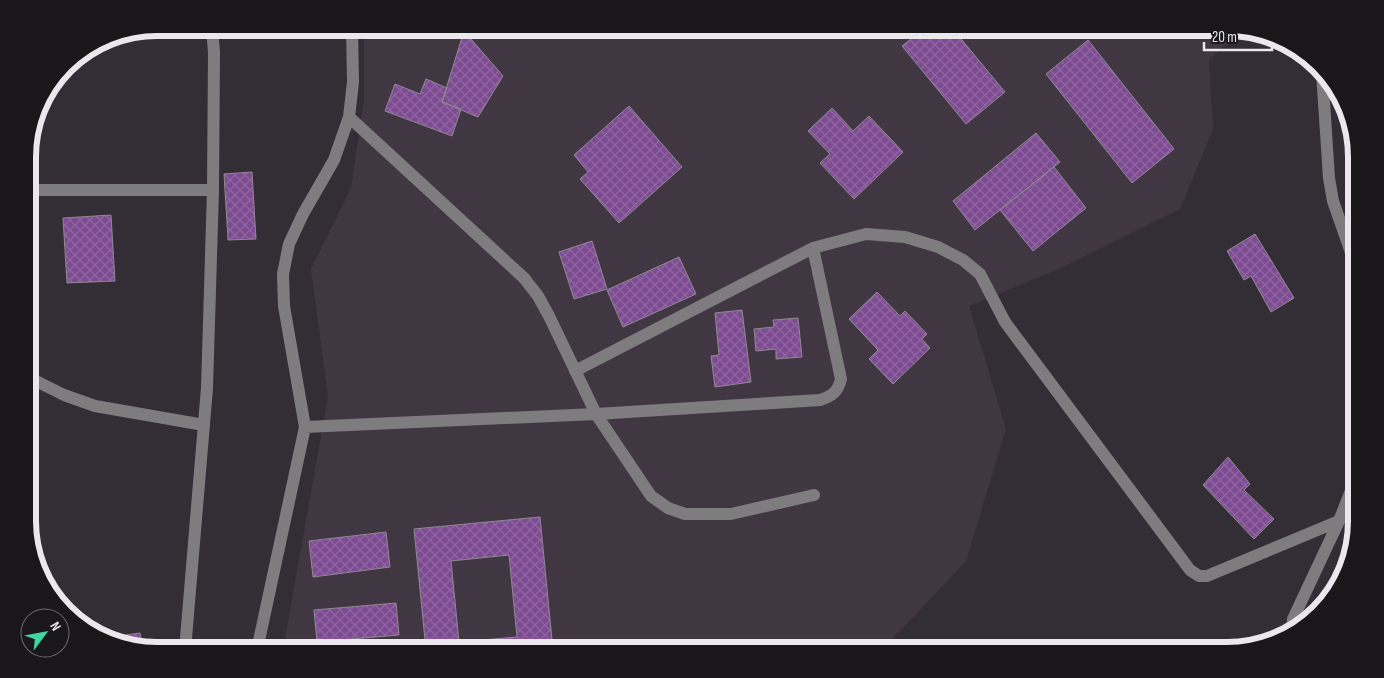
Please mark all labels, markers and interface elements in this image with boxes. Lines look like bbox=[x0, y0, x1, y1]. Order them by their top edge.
scale bar bbox=[1204, 20, 1272, 52]
text: 20 m bbox=[1212, 28, 1237, 47]
north arrow bbox=[20, 608, 70, 658]
text: N bbox=[46, 619, 65, 634]

